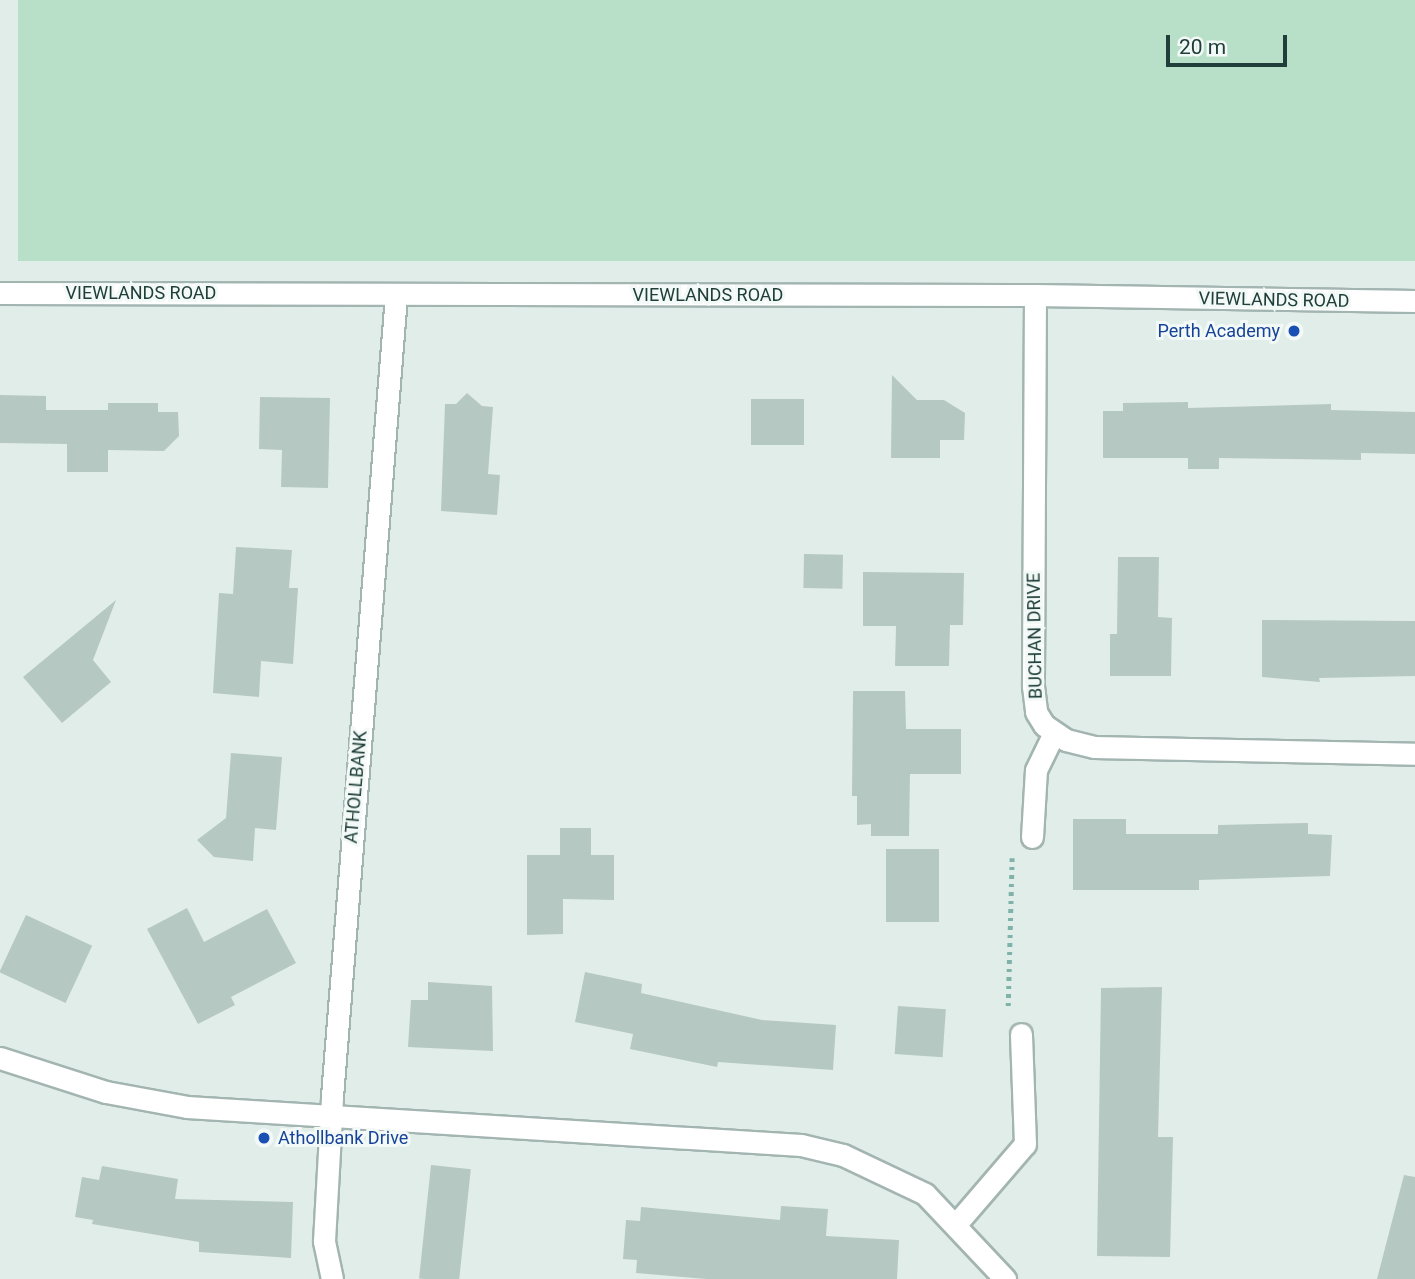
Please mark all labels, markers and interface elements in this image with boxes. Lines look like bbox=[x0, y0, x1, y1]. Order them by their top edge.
scale bar bbox=[1170, 21, 1291, 65]
text: 20 m bbox=[1179, 35, 1226, 59]
street label: VIEWLANDS ROAD bbox=[66, 282, 216, 304]
street label: VIEWLANDS ROAD bbox=[633, 284, 783, 306]
street label: VIEWLANDS ROAD bbox=[1198, 288, 1350, 312]
place label: Perth Academy bbox=[1157, 320, 1280, 342]
marker: Perth Academy bbox=[1286, 323, 1302, 339]
street label: BUCHAN DRIVE bbox=[1023, 573, 1047, 699]
street label: ATHOLLBANK bbox=[340, 730, 372, 844]
place label: Athollbank Drive bbox=[278, 1127, 408, 1149]
marker: Athollbank Drive bbox=[256, 1130, 272, 1146]

